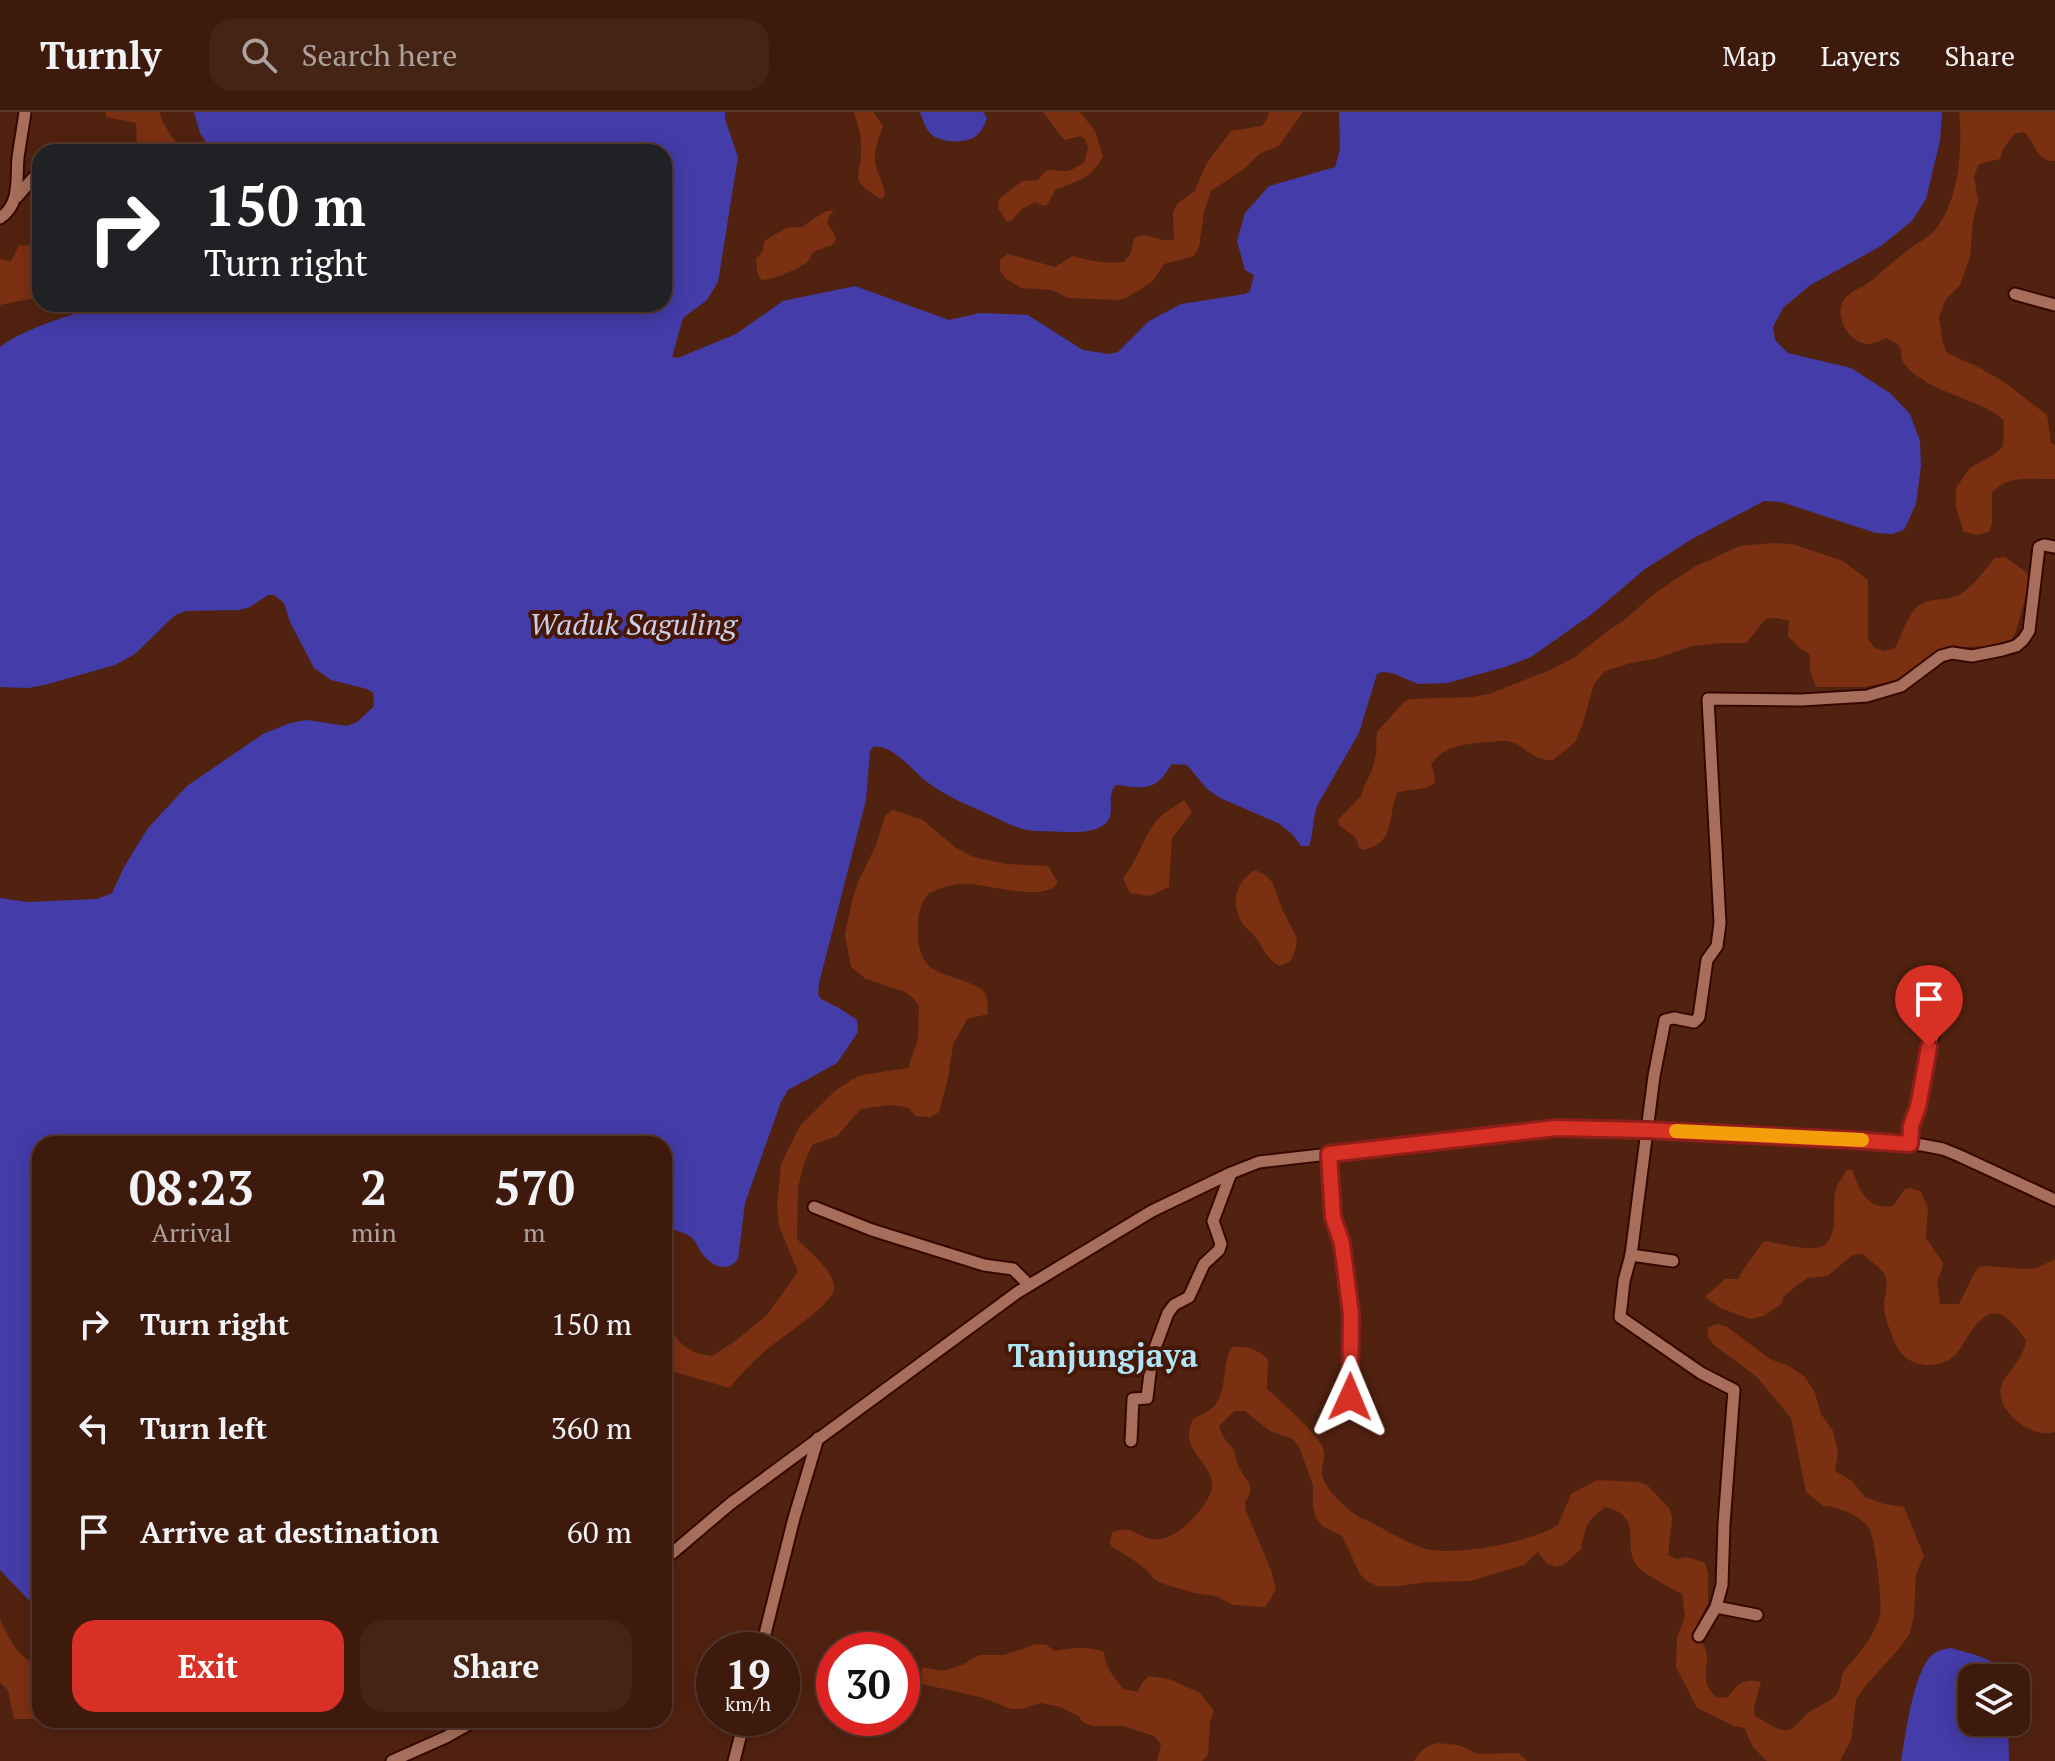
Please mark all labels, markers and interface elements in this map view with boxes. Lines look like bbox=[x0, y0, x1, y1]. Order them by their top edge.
search box bbox=[209, 19, 769, 91]
text: Turnly bbox=[40, 30, 161, 80]
icon: search bbox=[237, 33, 281, 77]
text: Search here bbox=[301, 35, 457, 75]
text: Map bbox=[1722, 37, 1776, 74]
text: Layers bbox=[1820, 37, 1901, 74]
text: Share bbox=[1945, 37, 2015, 74]
text: 150 m bbox=[204, 168, 366, 242]
icon: right bbox=[72, 176, 176, 280]
text: Turn right bbox=[204, 239, 368, 286]
water label: Waduk Saguling bbox=[529, 604, 739, 644]
pin bbox=[1895, 965, 1963, 1047]
icon: arrive bbox=[1907, 977, 1951, 1021]
text: 08:23 bbox=[129, 1155, 254, 1219]
text: 2 bbox=[360, 1155, 387, 1219]
text: 570 bbox=[494, 1155, 575, 1219]
text: Arrival bbox=[152, 1215, 231, 1249]
text: min bbox=[351, 1215, 397, 1249]
text: m bbox=[523, 1215, 546, 1249]
icon: right bbox=[72, 1302, 116, 1346]
text: Turn right bbox=[140, 1304, 289, 1344]
text: 150 m bbox=[551, 1304, 632, 1344]
district label: Tanjungjaya bbox=[1008, 1334, 1198, 1376]
position arrow bbox=[1308, 1355, 1392, 1439]
icon: left bbox=[72, 1406, 116, 1450]
text: Turn left bbox=[140, 1408, 267, 1448]
text: 360 m bbox=[551, 1408, 632, 1448]
icon: arrive bbox=[72, 1510, 116, 1554]
text: Arrive at destination bbox=[140, 1512, 439, 1552]
text: 60 m bbox=[567, 1512, 632, 1552]
button: Exit bbox=[72, 1620, 344, 1712]
button: Share bbox=[360, 1620, 632, 1712]
speed limit sign: 30 bbox=[816, 1632, 920, 1736]
text: 19 bbox=[725, 1647, 771, 1700]
map controls bbox=[1958, 1664, 2030, 1736]
button: layers bbox=[1958, 1664, 2030, 1736]
text: km/h bbox=[725, 1690, 771, 1717]

